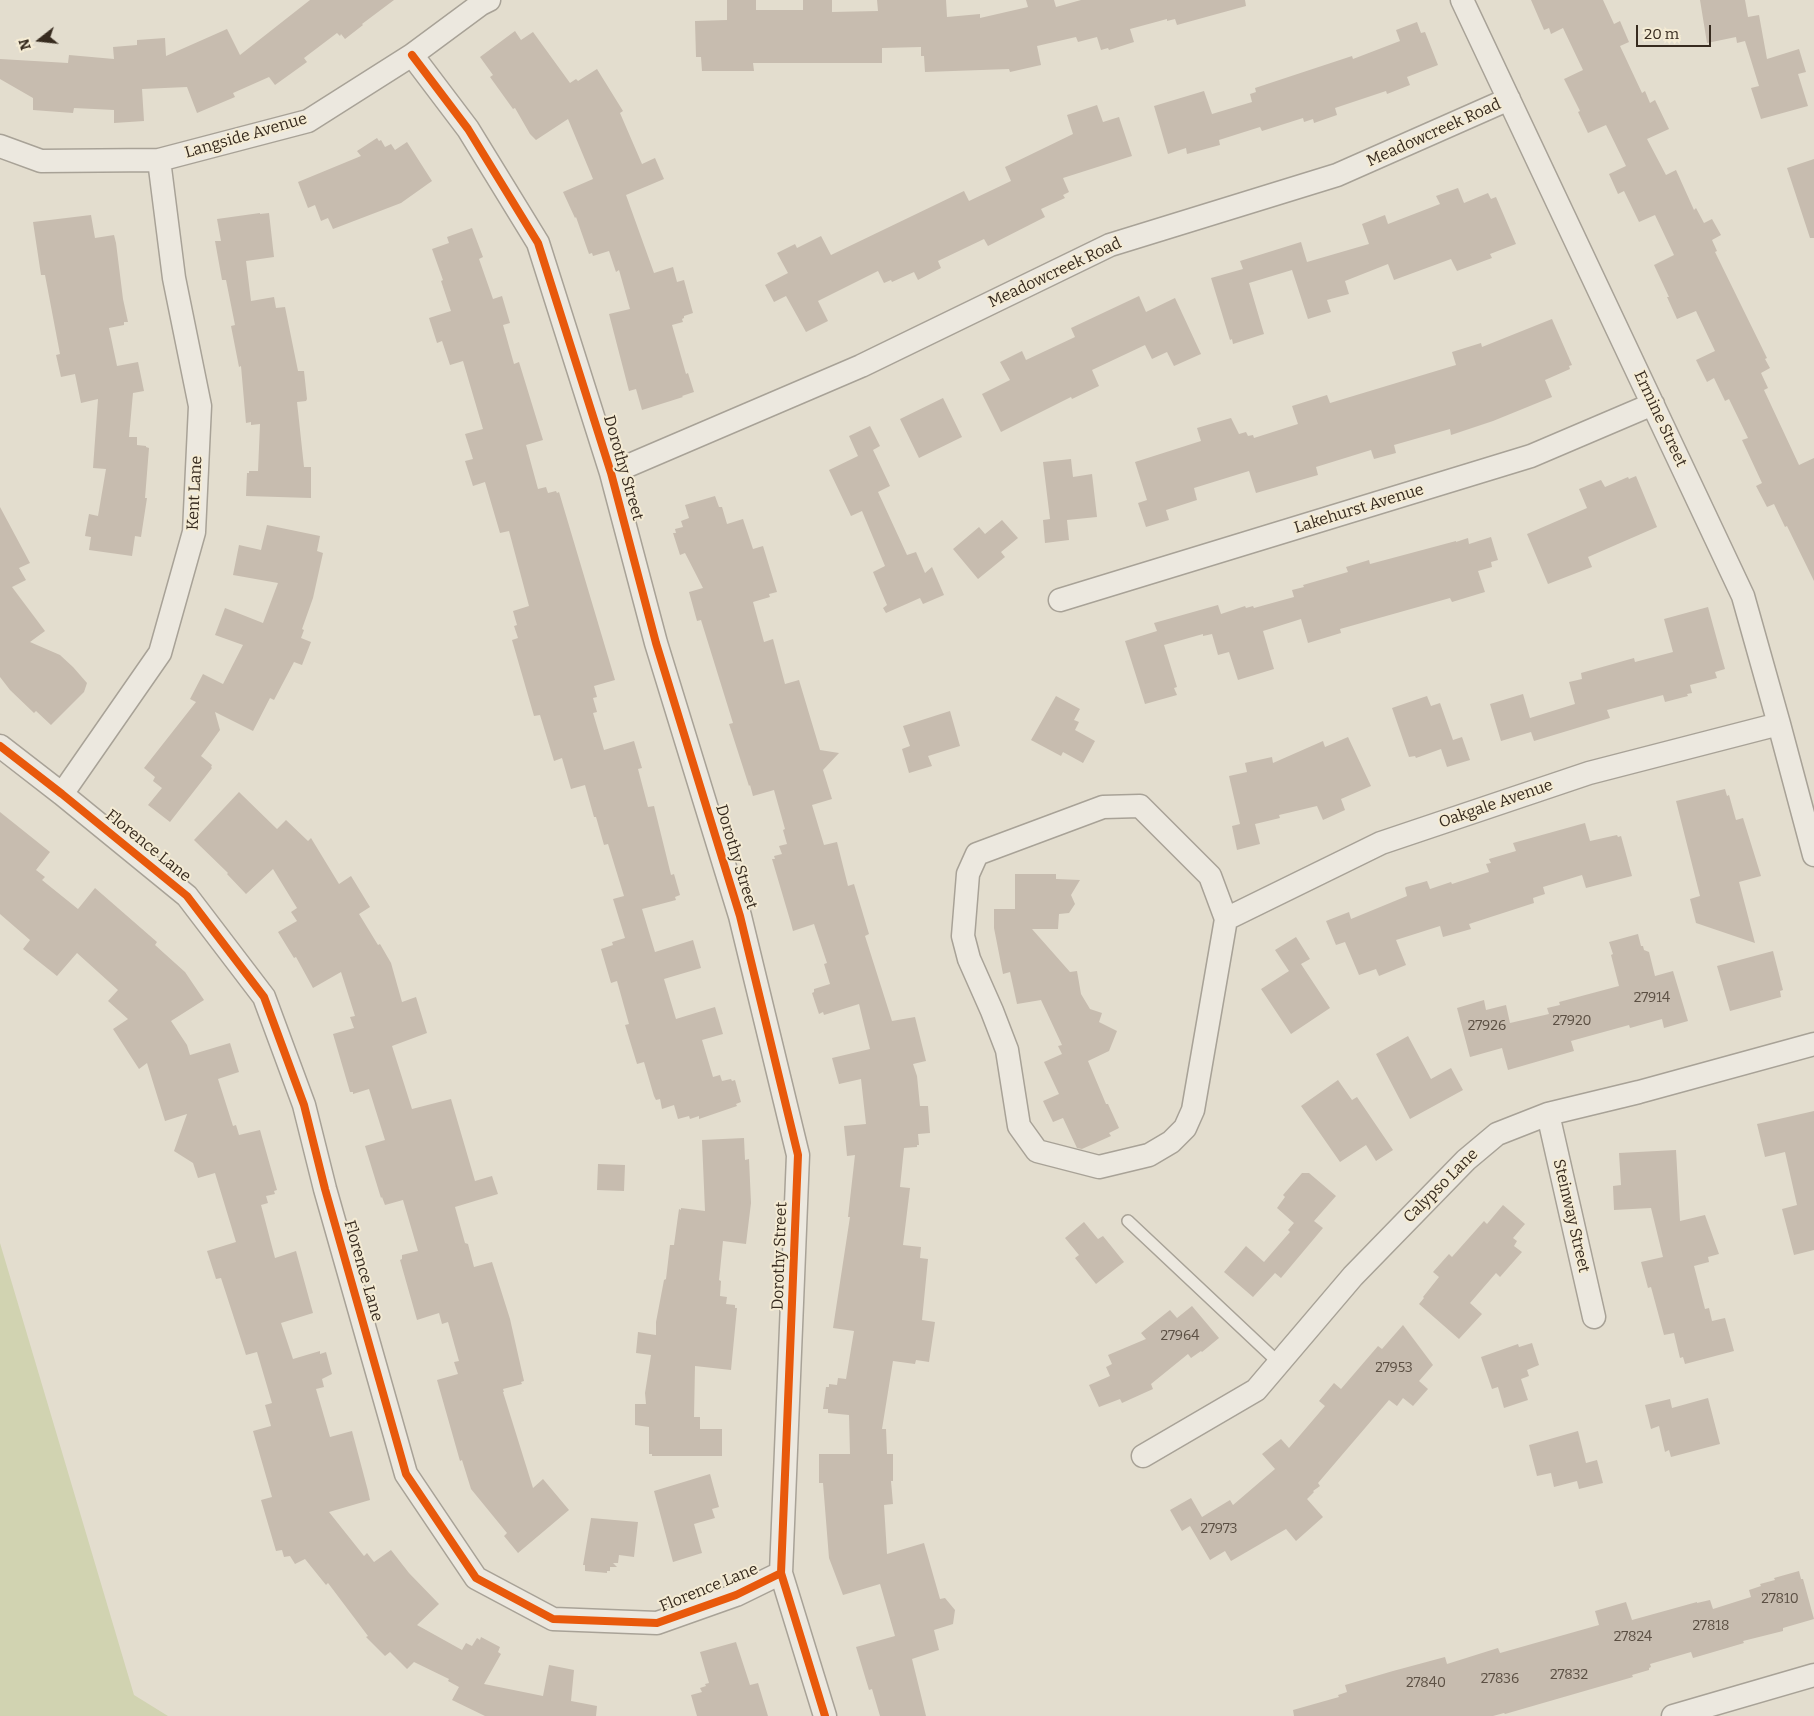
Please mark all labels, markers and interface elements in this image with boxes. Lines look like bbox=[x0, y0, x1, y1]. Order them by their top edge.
north arrow bbox=[15, 15, 65, 65]
scale bar bbox=[1639, 15, 1714, 47]
text: 20 m bbox=[1644, 25, 1679, 43]
text: N bbox=[15, 37, 35, 52]
street label: Meadowcreek Road bbox=[1364, 95, 1504, 171]
street label: Langside Avenue bbox=[183, 109, 309, 163]
street label: Meadowcreek Road bbox=[985, 234, 1125, 312]
street label: Ermine Street bbox=[1629, 368, 1691, 470]
street label: Dorothy Street bbox=[599, 413, 647, 523]
street label: Kent Lane bbox=[183, 455, 207, 531]
street label: Lakehurst Avenue bbox=[1292, 480, 1426, 538]
street label: Oakgale Avenue bbox=[1437, 776, 1555, 832]
street label: Dorothy Street bbox=[711, 802, 761, 912]
street label: Florence Lane bbox=[101, 806, 195, 886]
house number: 27914 bbox=[1634, 990, 1670, 1006]
house number: 27920 bbox=[1552, 1013, 1592, 1029]
house number: 27926 bbox=[1468, 1018, 1506, 1034]
street label: Calypso Lane bbox=[1400, 1145, 1482, 1227]
street label: Steinway Street bbox=[1549, 1157, 1593, 1275]
street label: Dorothy Street bbox=[769, 1201, 791, 1311]
street label: Florence Lane bbox=[339, 1218, 387, 1324]
house number: 27964 bbox=[1161, 1328, 1199, 1344]
house number: 27953 bbox=[1375, 1360, 1413, 1376]
house number: 27973 bbox=[1201, 1521, 1237, 1537]
street label: Florence Lane bbox=[657, 1560, 761, 1616]
house number: 27810 bbox=[1761, 1591, 1799, 1607]
house number: 27818 bbox=[1693, 1618, 1729, 1634]
house number: 27824 bbox=[1614, 1629, 1652, 1645]
house number: 27832 bbox=[1550, 1667, 1588, 1683]
house number: 27836 bbox=[1481, 1671, 1519, 1687]
house number: 27840 bbox=[1406, 1675, 1446, 1691]

